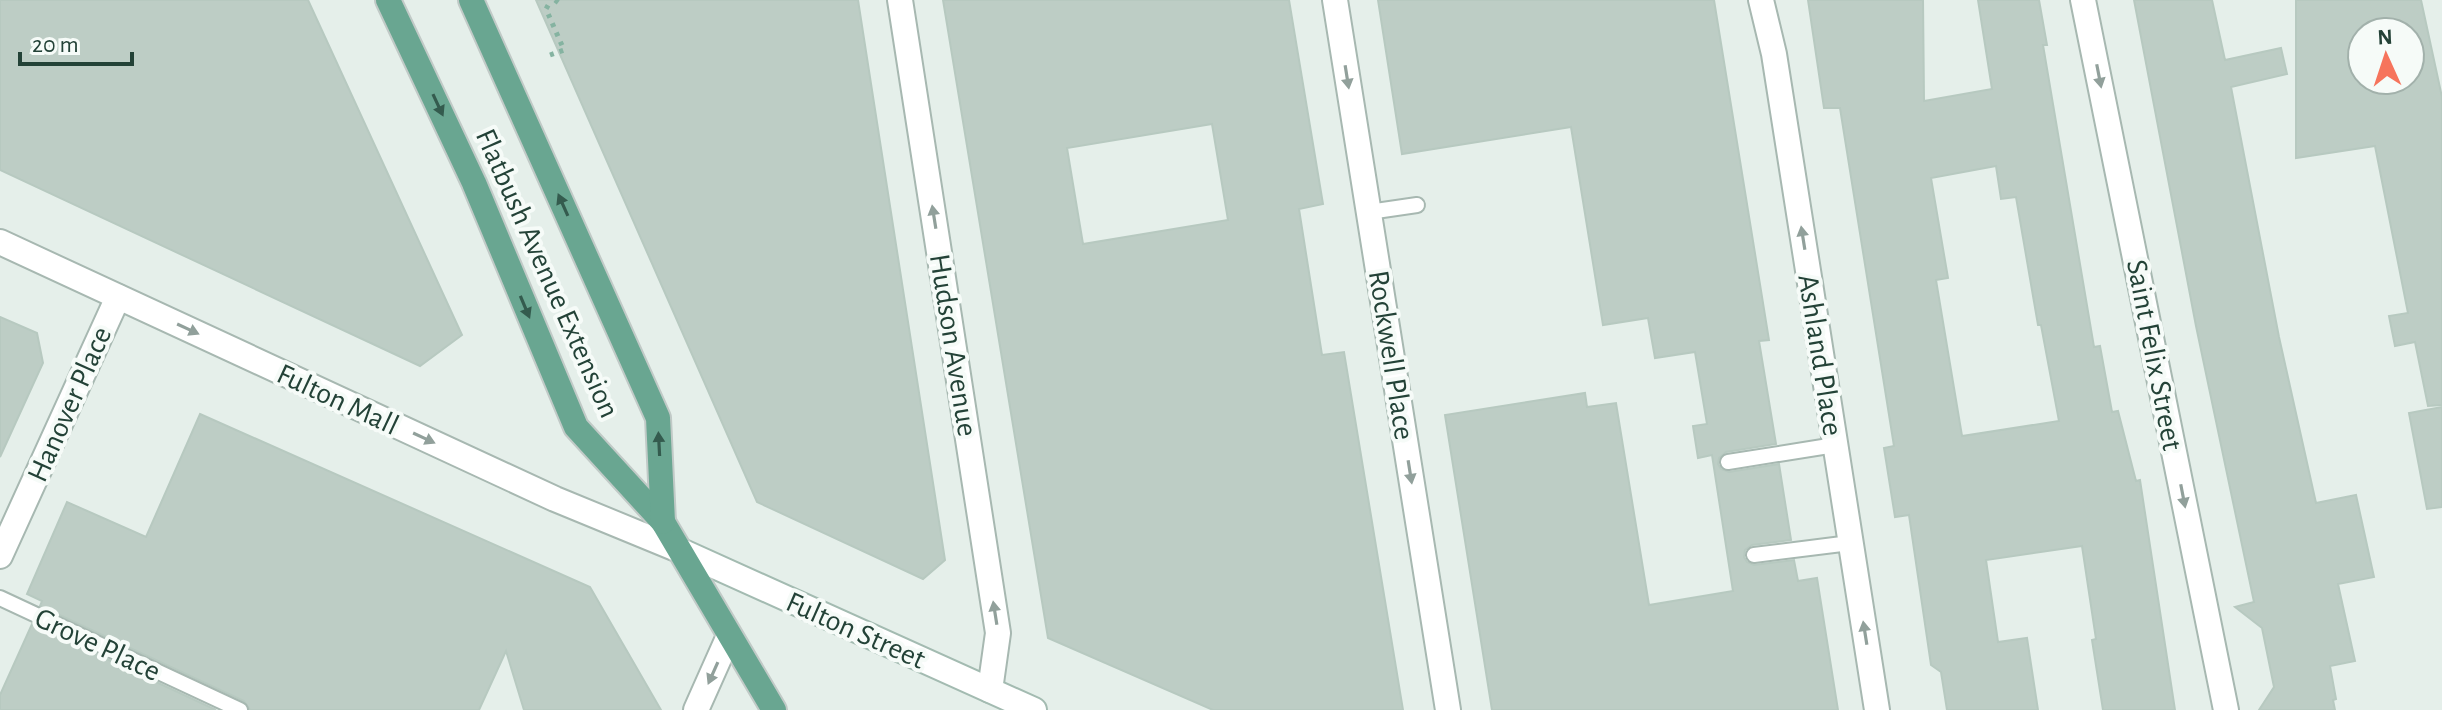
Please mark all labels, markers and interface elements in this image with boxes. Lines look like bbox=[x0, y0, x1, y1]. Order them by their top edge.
scale bar bbox=[20, 16, 132, 66]
north arrow bbox=[2346, 16, 2426, 96]
text: N bbox=[2377, 26, 2393, 48]
text: 20 m bbox=[32, 33, 79, 57]
one-way arrow bbox=[2093, 64, 2105, 89]
one-way arrow bbox=[1342, 65, 1354, 90]
one-way arrow bbox=[431, 93, 444, 117]
street label: Flatbush Avenue Extension bbox=[470, 124, 624, 422]
one-way arrow bbox=[556, 193, 569, 217]
one-way arrow bbox=[927, 205, 940, 230]
one-way arrow bbox=[1796, 225, 1809, 250]
street label: Hudson Avenue bbox=[924, 252, 982, 439]
street label: Saint Felix Street bbox=[2121, 257, 2187, 454]
street label: Rockwell Place bbox=[1363, 268, 1419, 442]
street label: Ashland Place bbox=[1792, 272, 1848, 438]
one-way arrow bbox=[519, 295, 532, 318]
street label: Hanover Place bbox=[22, 322, 117, 486]
one-way arrow bbox=[177, 323, 200, 336]
street label: Fulton Mall bbox=[272, 359, 403, 441]
one-way arrow bbox=[653, 431, 666, 456]
one-way arrow bbox=[413, 432, 436, 445]
one-way arrow bbox=[1404, 460, 1417, 485]
one-way arrow bbox=[2177, 484, 2190, 509]
street label: Fulton Street bbox=[781, 587, 930, 675]
one-way arrow bbox=[988, 600, 1001, 625]
street label: Grove Place bbox=[30, 603, 165, 687]
one-way arrow bbox=[1858, 620, 1870, 645]
one-way arrow bbox=[706, 661, 719, 685]

